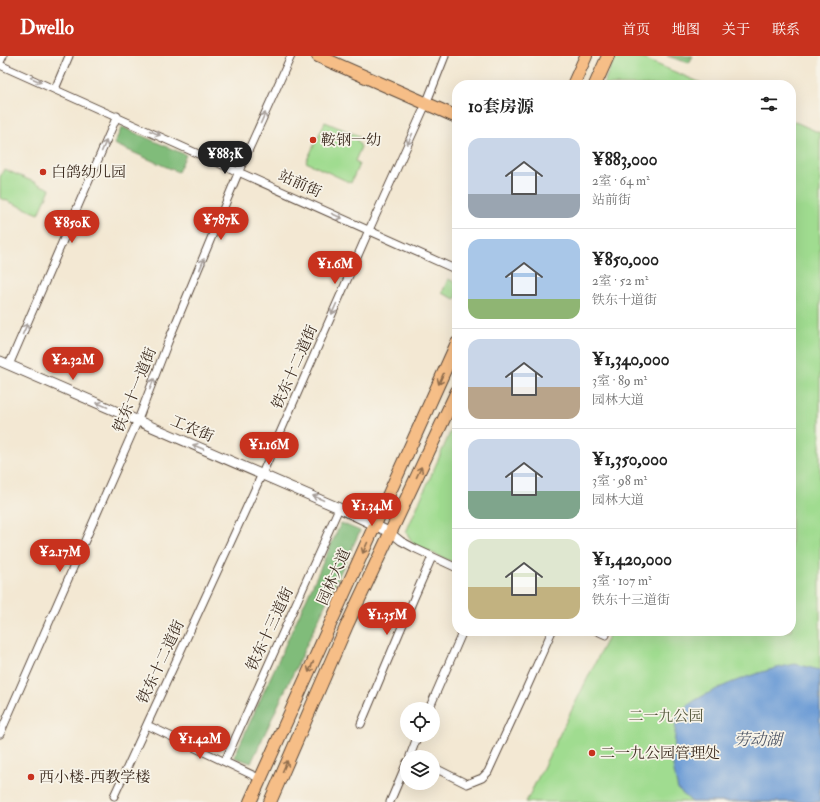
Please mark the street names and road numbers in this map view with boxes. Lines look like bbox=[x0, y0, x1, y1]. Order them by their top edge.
street label: 站前街 bbox=[276, 166, 324, 202]
street label: 铁东十二道街 bbox=[268, 322, 322, 412]
street label: 铁东十一道街 bbox=[109, 345, 161, 435]
street label: 工农街 bbox=[168, 411, 216, 447]
street label: 园林大道 bbox=[313, 546, 355, 608]
street label: 铁东十三道街 bbox=[242, 584, 298, 674]
street label: 铁东十二道街 bbox=[133, 617, 189, 707]

